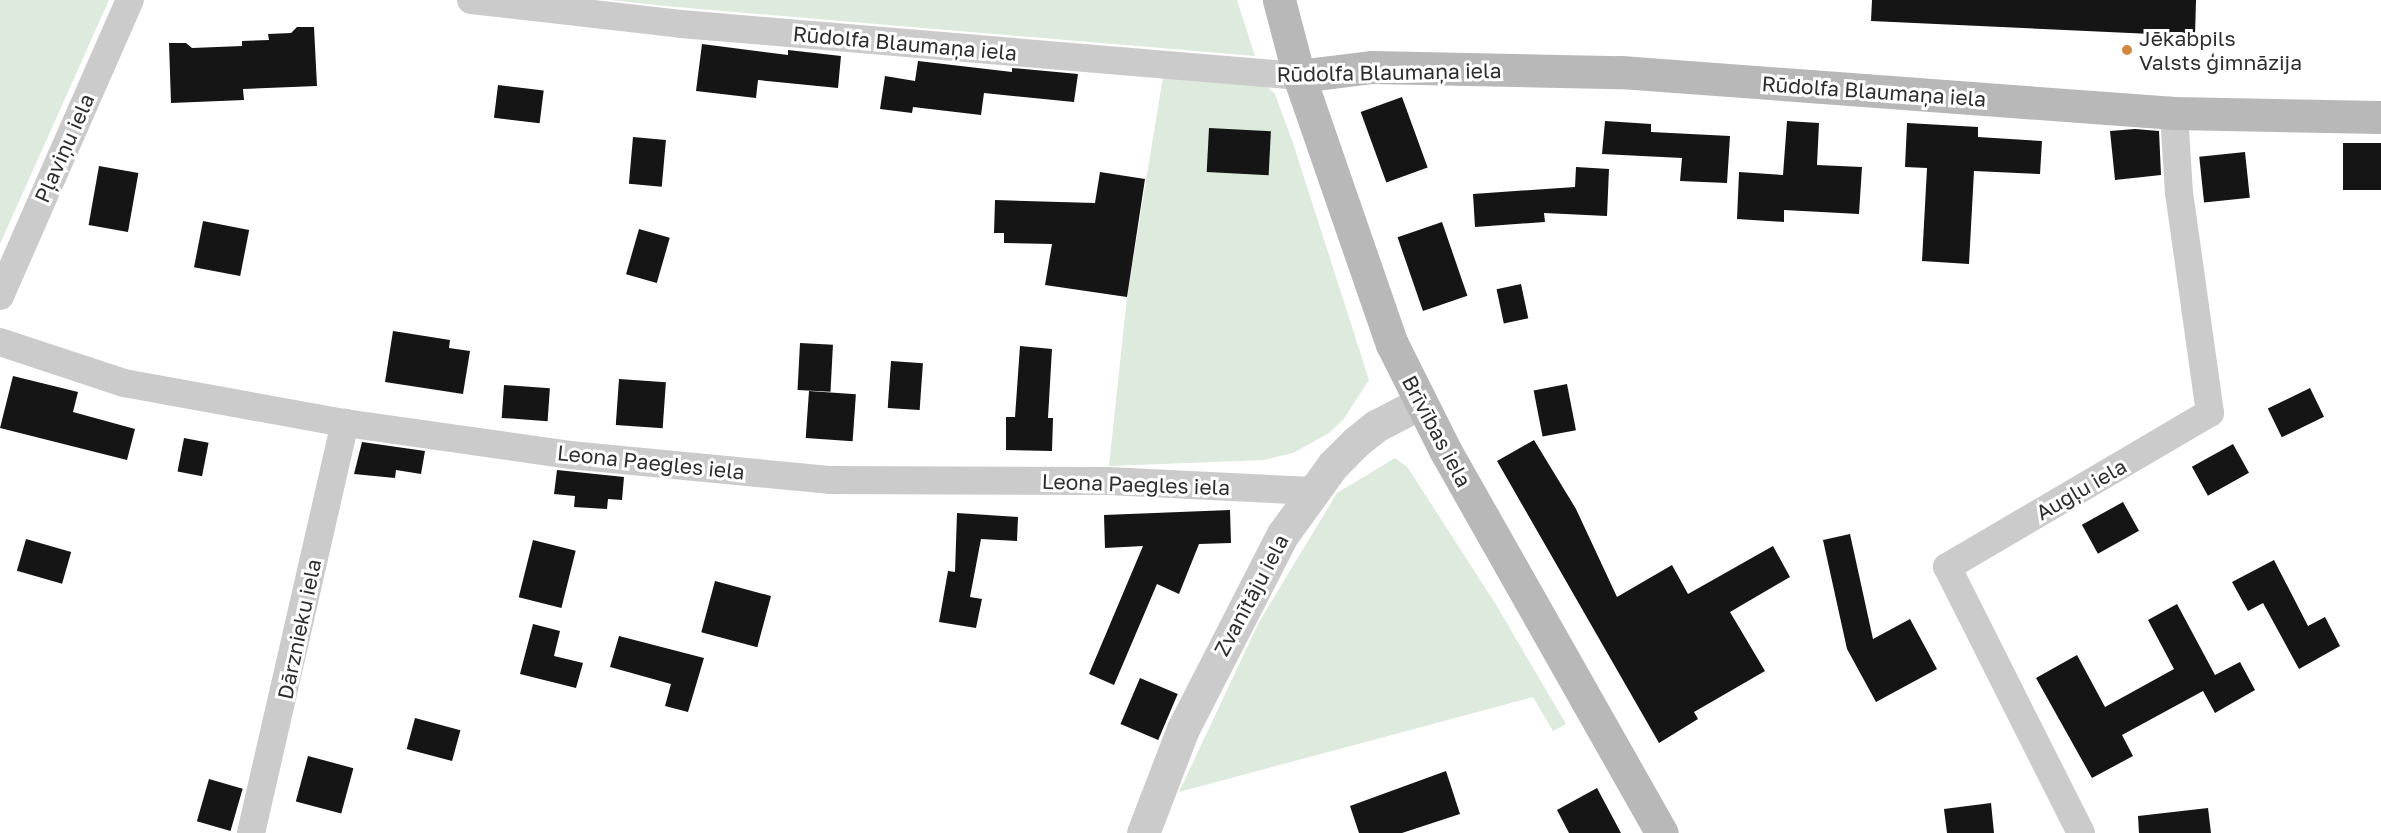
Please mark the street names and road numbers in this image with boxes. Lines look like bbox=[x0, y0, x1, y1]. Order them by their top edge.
street label: Rūdolfa Blaumaņa iela bbox=[792, 21, 1018, 65]
street label: Rūdolfa Blaumaņa iela bbox=[1276, 57, 1502, 87]
street label: Rūdolfa Blaumaņa iela bbox=[1761, 71, 1987, 111]
street label: Pļaviņu iela bbox=[29, 90, 99, 206]
street label: Brīvības iela bbox=[1397, 371, 1477, 491]
street label: Leona Paegles iela bbox=[556, 440, 746, 484]
street label: Augļu iela bbox=[2031, 453, 2131, 525]
street label: Leona Paegles iela bbox=[1041, 468, 1231, 500]
street label: Zvanītāju iela bbox=[1208, 530, 1294, 660]
street label: Dārznieku iela bbox=[272, 557, 326, 701]

